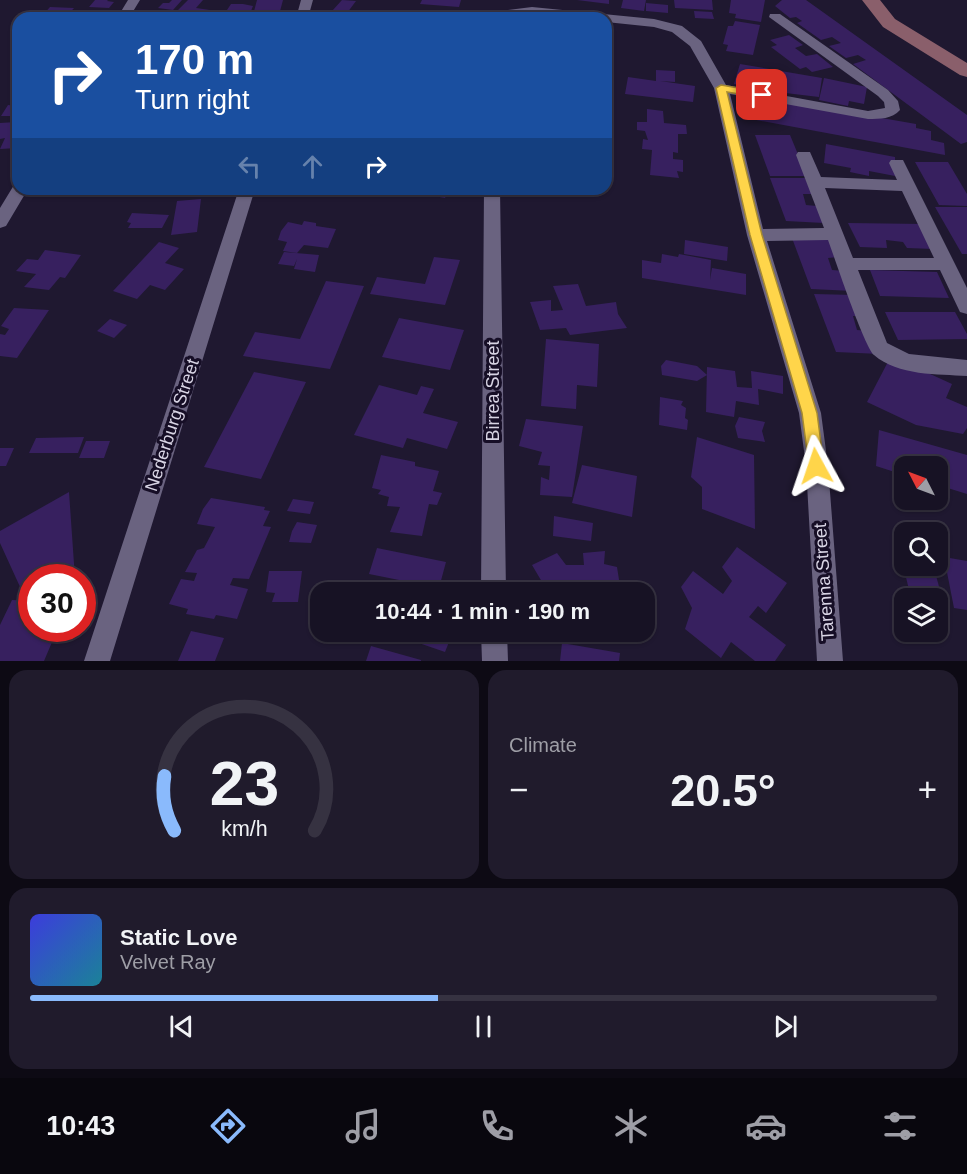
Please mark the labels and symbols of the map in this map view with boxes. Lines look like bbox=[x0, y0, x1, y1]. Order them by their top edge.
pin bbox=[736, 69, 787, 120]
street label: Birrea Street bbox=[483, 340, 503, 442]
street label: Nederburg Street bbox=[141, 356, 203, 494]
position arrow bbox=[784, 434, 848, 498]
north arrow bbox=[894, 456, 948, 510]
street label: Tarenna Street bbox=[810, 522, 838, 642]
speed limit sign: 30 bbox=[18, 564, 96, 642]

